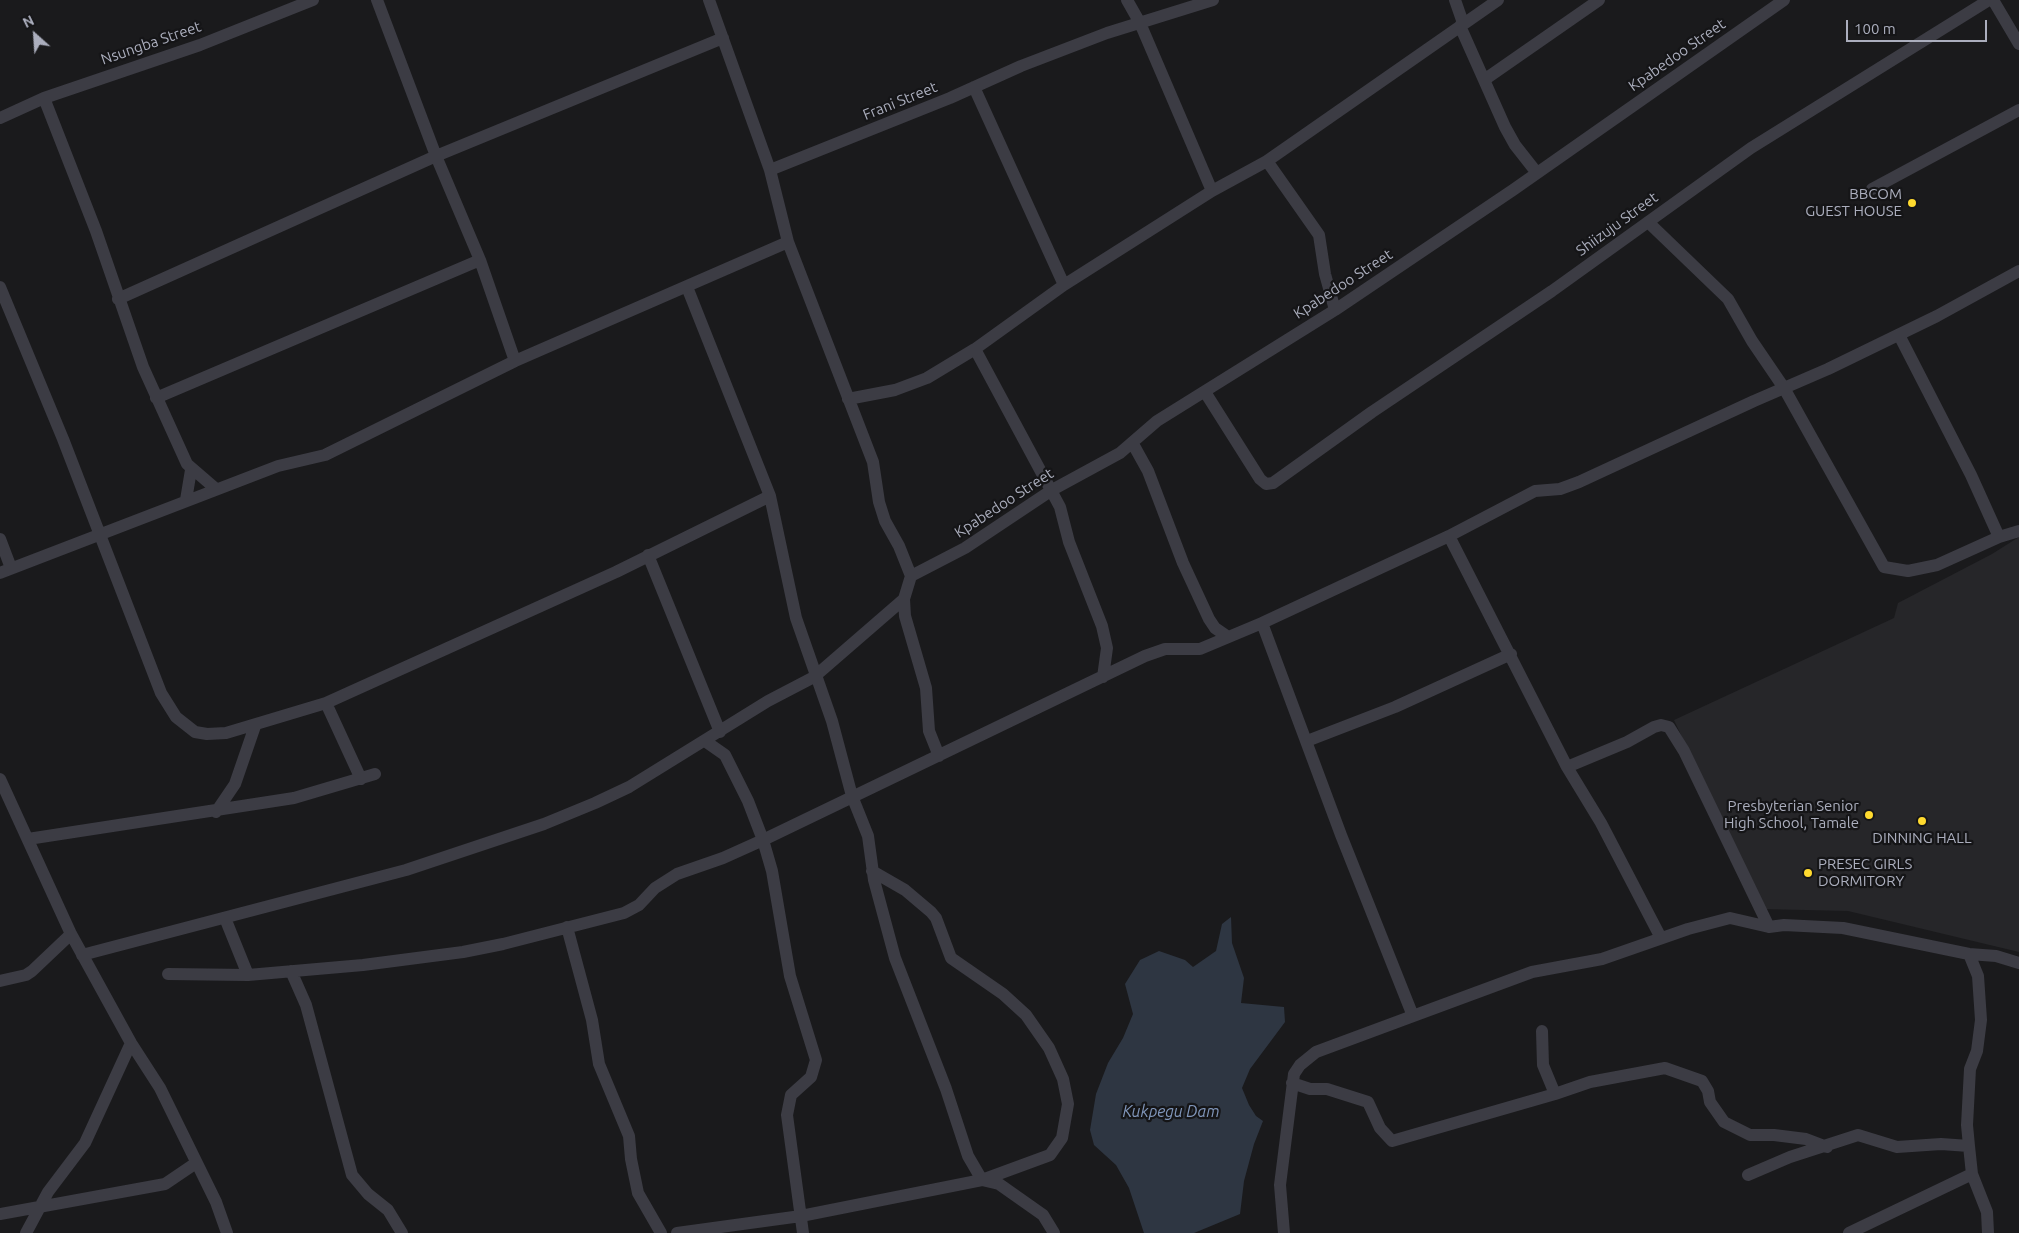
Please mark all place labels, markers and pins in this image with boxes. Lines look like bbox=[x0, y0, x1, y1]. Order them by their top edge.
place label: BBCOM GUEST HOUSE bbox=[1805, 185, 1902, 220]
marker: BBCOM GUEST HOUSE bbox=[1906, 197, 1918, 209]
place label: Presbyterian Senior High School, Tamale bbox=[1724, 797, 1859, 832]
marker: Presbyterian Senior High School, Tamale bbox=[1863, 809, 1875, 821]
marker: DINNING HALL bbox=[1916, 815, 1928, 827]
place label: DINNING HALL bbox=[1872, 829, 1972, 847]
place label: PRESEC GIRLS DORMITORY bbox=[1818, 855, 1912, 890]
marker: PRESEC GIRLS DORMITORY bbox=[1802, 867, 1814, 879]

